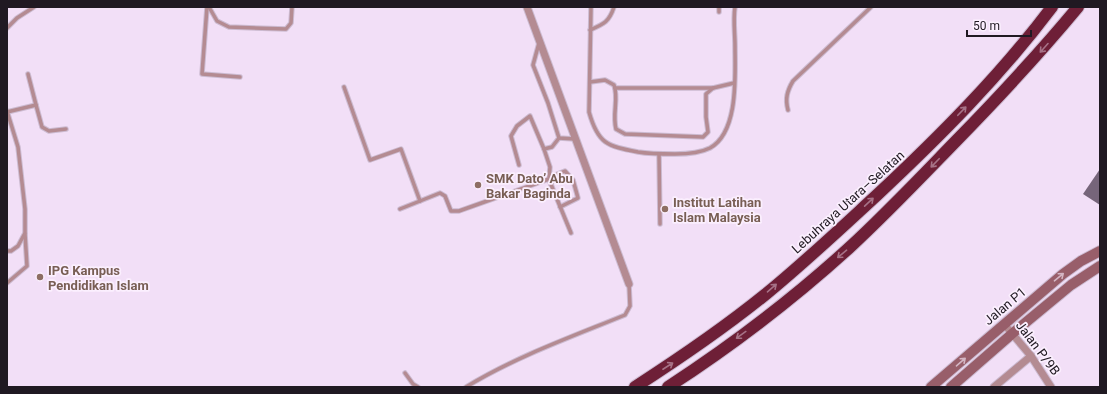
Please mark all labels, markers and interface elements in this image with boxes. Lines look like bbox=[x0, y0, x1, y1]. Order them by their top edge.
scale bar bbox=[967, 12, 1031, 38]
text: 50 m bbox=[973, 19, 1000, 33]
one-way arrow bbox=[1039, 43, 1048, 53]
one-way arrow bbox=[957, 106, 967, 116]
street label: Lebuhraya Utara–Selatan bbox=[789, 148, 907, 256]
one-way arrow bbox=[930, 158, 940, 168]
place label: SMK Dato’ Abu Bakar Baginda bbox=[486, 171, 573, 201]
marker: SMK Dato’ Abu Bakar Baginda bbox=[473, 180, 483, 190]
place label: Institut Latihan Islam Malaysia bbox=[673, 195, 761, 225]
one-way arrow bbox=[864, 197, 874, 207]
marker: Institut Latihan Islam Malaysia bbox=[660, 204, 670, 214]
one-way arrow bbox=[837, 249, 848, 258]
place label: IPG Kampus Pendidikan Islam bbox=[48, 263, 149, 293]
marker: IPG Kampus Pendidikan Islam bbox=[35, 272, 45, 282]
one-way arrow bbox=[1054, 273, 1065, 282]
one-way arrow bbox=[767, 284, 777, 293]
street label: Jalan P1 bbox=[981, 284, 1029, 328]
street label: Jalan P/9B bbox=[1013, 318, 1063, 378]
one-way arrow bbox=[736, 331, 747, 339]
one-way arrow bbox=[955, 357, 966, 366]
one-way arrow bbox=[662, 362, 673, 370]

